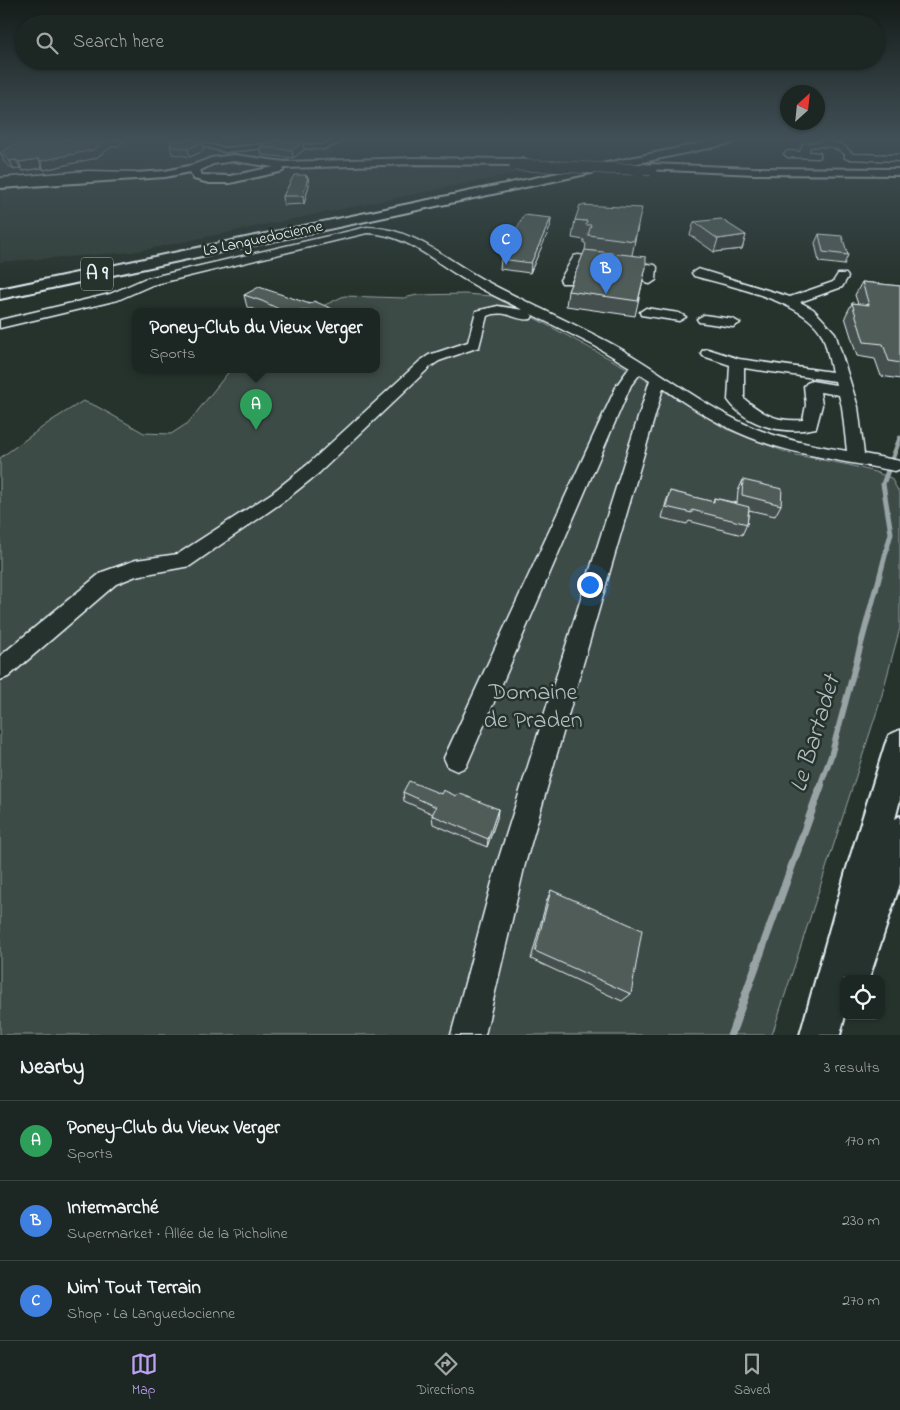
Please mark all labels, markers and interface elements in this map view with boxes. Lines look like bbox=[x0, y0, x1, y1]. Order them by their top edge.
search box bbox=[15, 15, 885, 70]
icon: search bbox=[33, 29, 61, 57]
text: Search here bbox=[73, 29, 164, 56]
north arrow bbox=[780, 85, 825, 130]
street label: La Languedocienne bbox=[201, 214, 326, 263]
pin: C bbox=[490, 224, 522, 265]
pin: B bbox=[590, 253, 622, 294]
road number: A 9 bbox=[81, 258, 113, 290]
popup bbox=[132, 308, 380, 373]
text: Poney-Club du Vieux Verger bbox=[150, 315, 362, 342]
text: Sports bbox=[150, 342, 195, 366]
pin: A bbox=[240, 389, 272, 430]
your location bbox=[577, 572, 603, 598]
water label: Le Bartadet bbox=[781, 669, 852, 797]
park label: Domaine de Praden bbox=[483, 676, 583, 739]
map controls bbox=[840, 975, 885, 1020]
button: locate bbox=[840, 975, 885, 1020]
text: Nearby bbox=[20, 1053, 84, 1083]
text: 3 results bbox=[824, 1056, 880, 1080]
text: Poney-Club du Vieux Verger bbox=[67, 1115, 280, 1142]
text: A bbox=[31, 1129, 41, 1153]
text: 170 m bbox=[845, 1129, 880, 1153]
text: Sports bbox=[67, 1142, 113, 1166]
text: Intermarché bbox=[67, 1195, 159, 1222]
text: B bbox=[31, 1209, 41, 1233]
text: 230 m bbox=[842, 1209, 880, 1233]
text: Supermarket · Allée de la Picholine bbox=[67, 1222, 288, 1246]
text: Nim' Tout Terrain bbox=[67, 1275, 201, 1302]
text: C bbox=[32, 1289, 40, 1313]
text: 270 m bbox=[842, 1289, 880, 1313]
text: Shop · La Languedocienne bbox=[67, 1302, 235, 1326]
tab: Map bbox=[130, 1350, 158, 1401]
tab: Directions bbox=[417, 1350, 475, 1401]
tab: Saved bbox=[734, 1350, 770, 1401]

